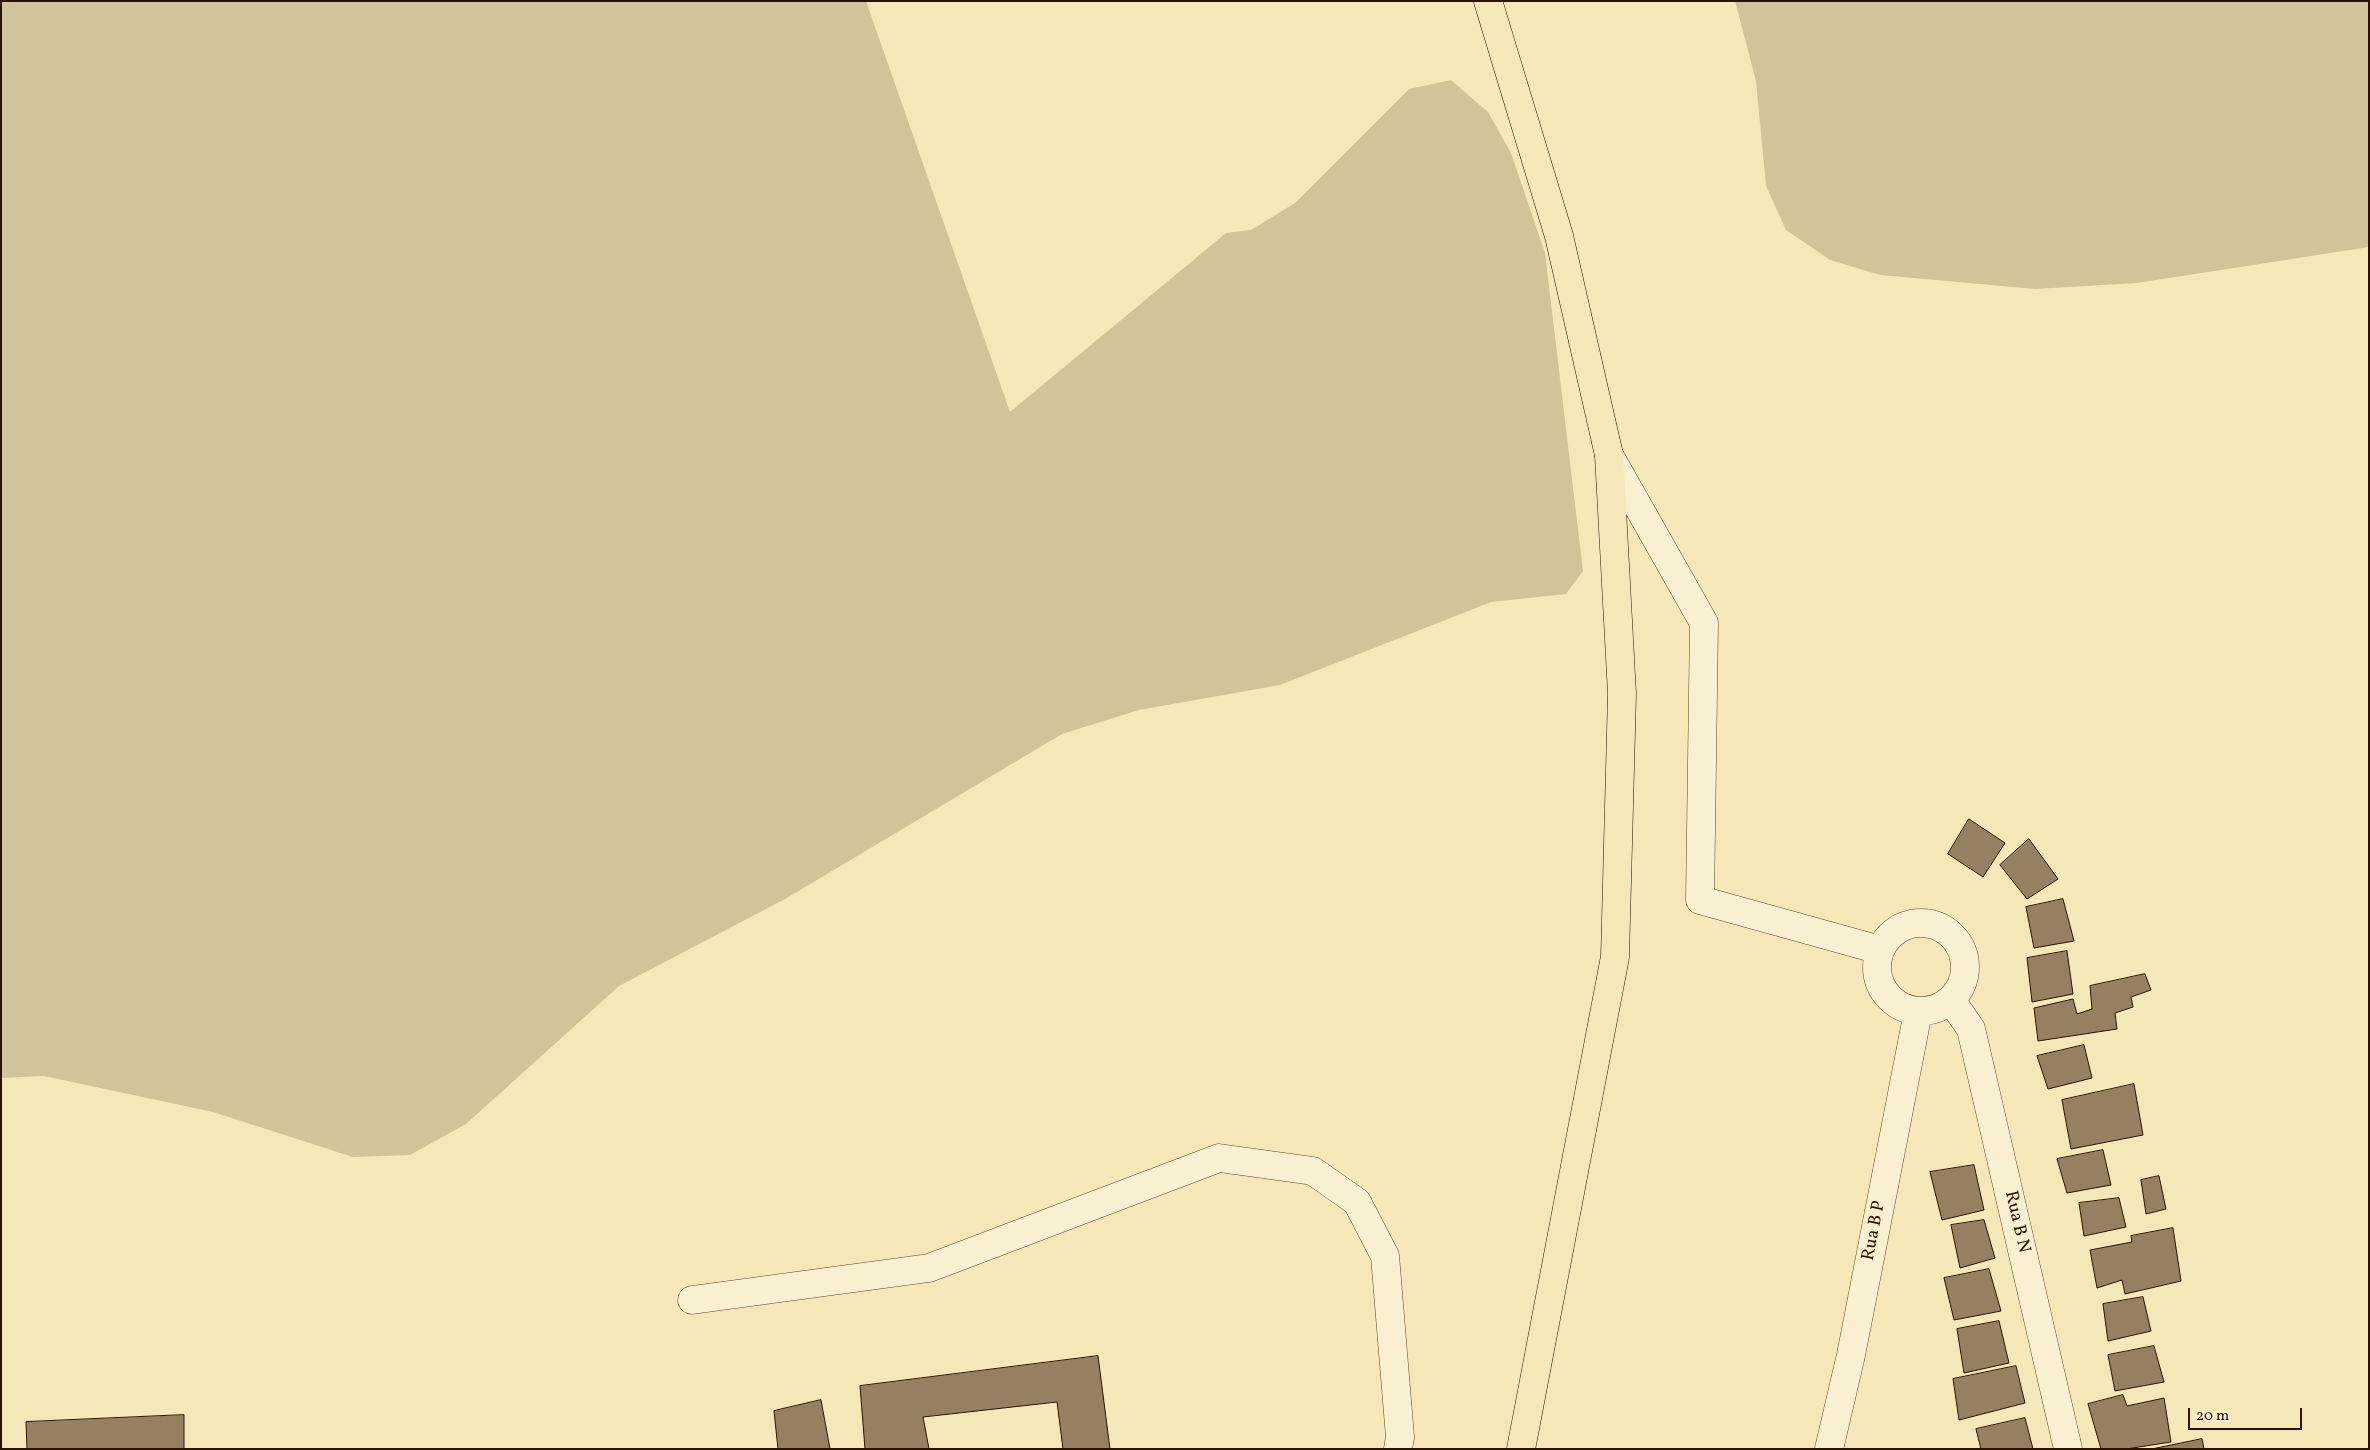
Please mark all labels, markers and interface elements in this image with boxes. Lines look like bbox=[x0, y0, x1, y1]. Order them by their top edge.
street label: Rua B N bbox=[1998, 1189, 2034, 1255]
street label: Rua B P bbox=[1859, 1199, 1891, 1263]
scale bar bbox=[2190, 1398, 2304, 1430]
text: 20 m bbox=[2196, 1406, 2229, 1427]

